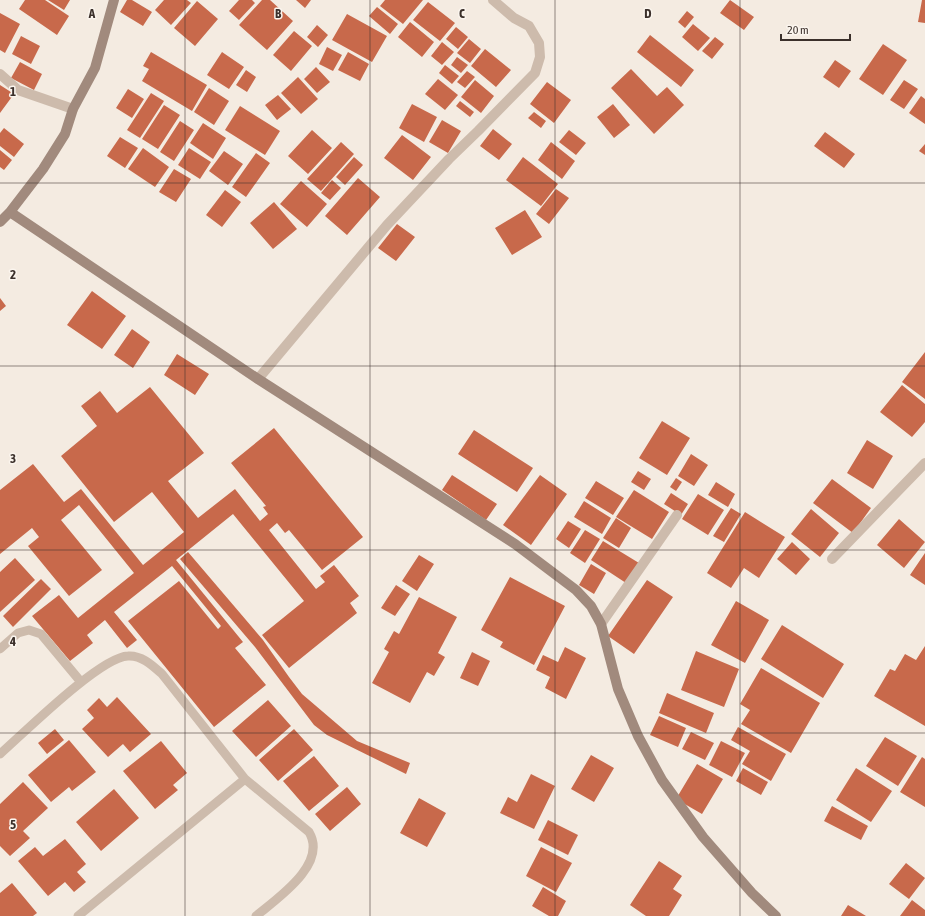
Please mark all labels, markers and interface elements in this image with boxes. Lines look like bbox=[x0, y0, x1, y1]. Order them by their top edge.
text: A bbox=[88, 6, 96, 21]
text: B bbox=[275, 6, 282, 21]
text: C bbox=[459, 6, 465, 21]
text: D bbox=[644, 6, 652, 21]
scale bar bbox=[781, 16, 850, 42]
text: 20 m bbox=[787, 23, 809, 37]
text: 1 bbox=[10, 84, 16, 99]
text: 2 bbox=[10, 267, 16, 282]
text: 3 bbox=[10, 451, 16, 466]
text: 4 bbox=[9, 634, 16, 649]
text: 5 bbox=[10, 817, 16, 832]

